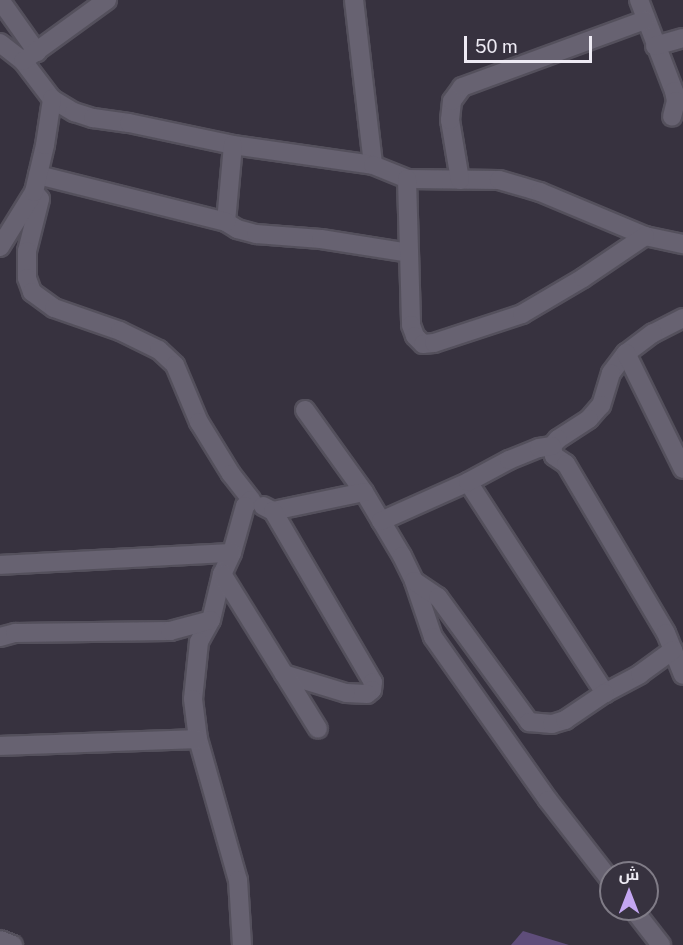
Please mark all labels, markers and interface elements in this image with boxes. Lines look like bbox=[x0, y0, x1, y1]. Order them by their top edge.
scale bar bbox=[467, 24, 594, 62]
text: 50 m bbox=[475, 36, 518, 57]
north arrow bbox=[599, 861, 659, 921]
text: ش bbox=[619, 865, 639, 884]

